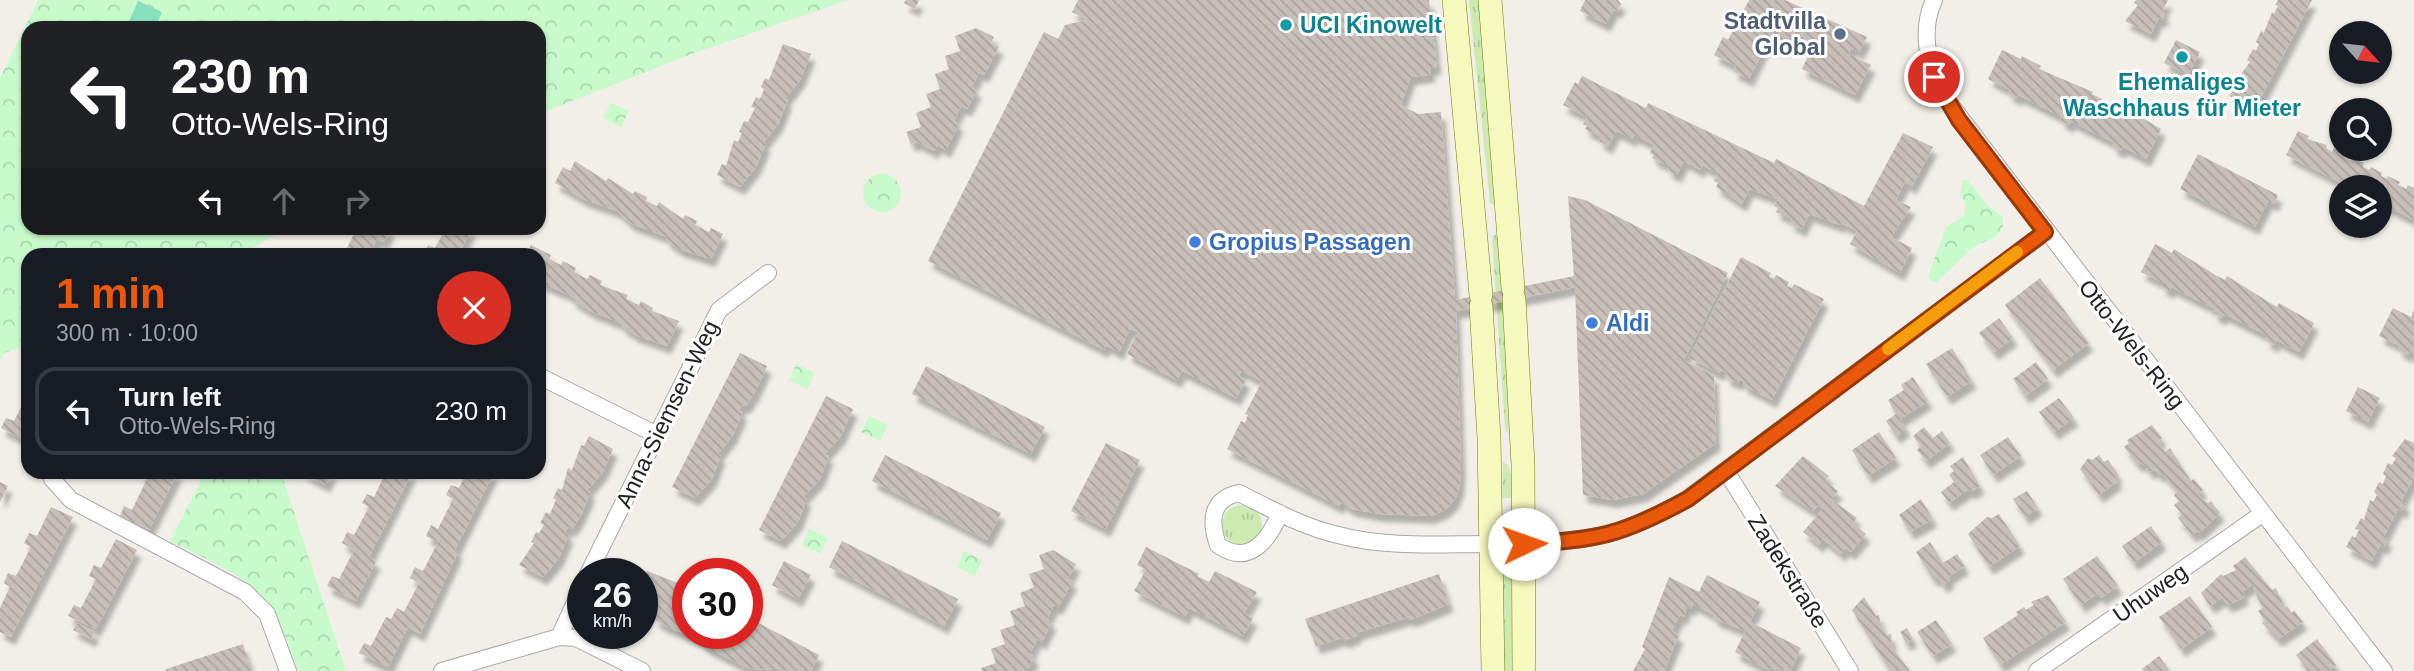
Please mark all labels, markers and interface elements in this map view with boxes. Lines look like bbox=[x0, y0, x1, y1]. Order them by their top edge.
place label: Stadtvilla Global bbox=[1724, 8, 1826, 60]
place label: UCI Kinowelt bbox=[1300, 12, 1442, 38]
marker: UCI Kinowelt bbox=[1278, 17, 1294, 33]
north arrow bbox=[2329, 21, 2392, 84]
map controls bbox=[2329, 21, 2392, 238]
marker: Stadtvilla Global bbox=[1832, 26, 1848, 42]
pin bbox=[1904, 47, 1964, 107]
icon: left bbox=[56, 49, 147, 140]
text: 230 m bbox=[171, 49, 310, 103]
marker: Ehemaliges Waschhaus für Mieter bbox=[2174, 49, 2190, 65]
icon: arrive bbox=[1915, 58, 1953, 96]
place label: Ehemaliges Waschhaus für Mieter bbox=[2063, 69, 2301, 121]
button: search bbox=[2329, 98, 2392, 161]
text: Otto-Wels-Ring bbox=[171, 106, 389, 142]
button: layers bbox=[2329, 175, 2392, 238]
icon: left bbox=[192, 182, 230, 220]
icon: ahead bbox=[265, 182, 303, 220]
icon: right bbox=[338, 182, 376, 220]
place label: Gropius Passagen bbox=[1209, 229, 1411, 255]
marker: Gropius Passagen bbox=[1187, 234, 1203, 250]
text: 1 min bbox=[56, 270, 166, 317]
button: close bbox=[437, 271, 511, 345]
street label: Otto-Wels-Ring bbox=[2073, 274, 2191, 414]
place label: Aldi bbox=[1606, 310, 1649, 336]
marker: Aldi bbox=[1584, 315, 1600, 331]
street label: Anna-Siemsen-Weg bbox=[610, 316, 724, 512]
text: 300 m · 10:00 bbox=[56, 320, 198, 346]
text: Turn left bbox=[119, 382, 221, 412]
icon: left bbox=[60, 392, 98, 430]
text: 230 m bbox=[435, 396, 507, 426]
text: Otto-Wels-Ring bbox=[119, 413, 276, 439]
position arrow bbox=[1487, 507, 1561, 581]
street label: Zadekstraße bbox=[1743, 509, 1833, 633]
speed limit sign: 30 bbox=[672, 558, 763, 649]
street label: Uhuweg bbox=[2108, 558, 2192, 628]
text: 26 bbox=[593, 575, 632, 614]
text: km/h bbox=[593, 611, 632, 631]

